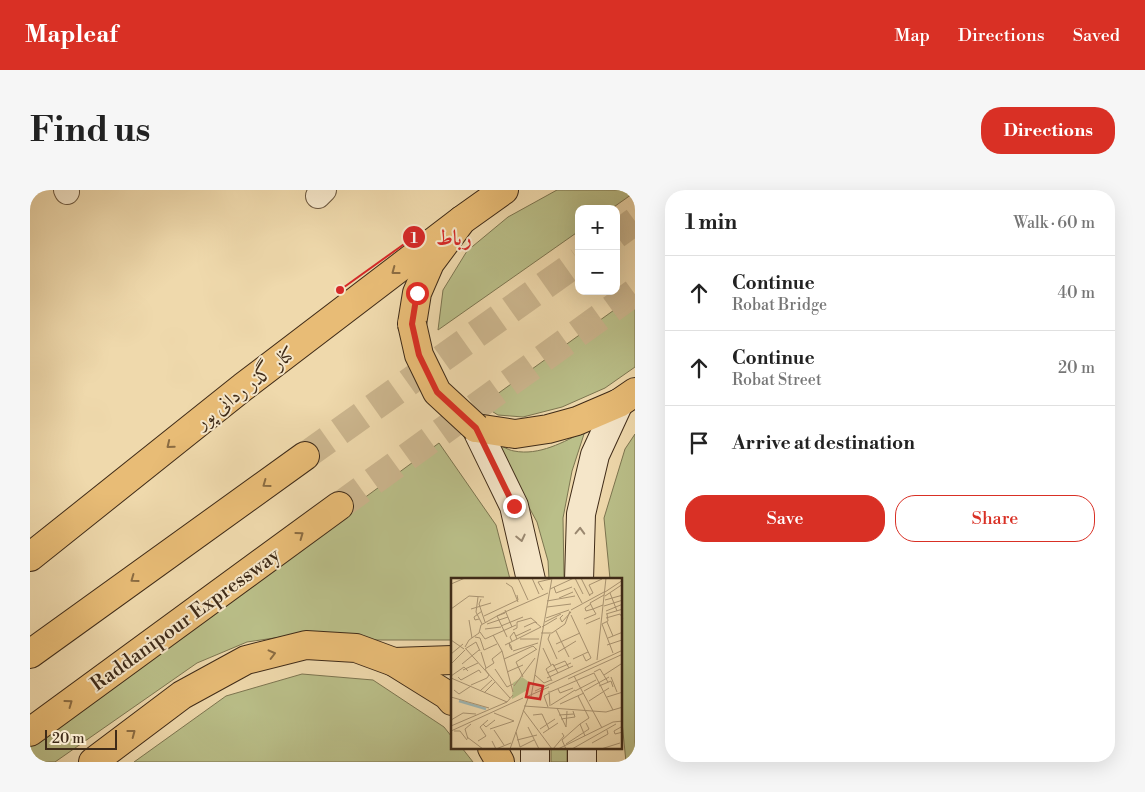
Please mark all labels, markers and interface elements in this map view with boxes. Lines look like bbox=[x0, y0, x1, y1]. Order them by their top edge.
text: Mapleaf bbox=[25, 20, 118, 50]
text: Map bbox=[894, 24, 930, 47]
text: Directions bbox=[958, 24, 1045, 47]
text: Saved bbox=[1073, 24, 1120, 47]
button: Directions bbox=[981, 107, 1115, 154]
text: Find us bbox=[30, 109, 150, 152]
map controls bbox=[575, 205, 620, 295]
button: + bbox=[575, 205, 620, 250]
text: 1 min bbox=[685, 210, 737, 236]
text: Walk · 60 m bbox=[1013, 213, 1095, 233]
callout: رباط bbox=[402, 219, 482, 255]
text: رباط bbox=[436, 226, 472, 252]
text: 1 bbox=[410, 229, 418, 248]
button: − bbox=[575, 250, 620, 295]
one-way arrow bbox=[392, 265, 401, 273]
text: Continue bbox=[732, 271, 815, 295]
icon: ahead bbox=[685, 279, 713, 307]
route start bbox=[406, 282, 429, 305]
text: 40 m bbox=[1058, 283, 1095, 303]
text: Robat Bridge bbox=[732, 295, 827, 315]
street label: کنار گذر ردانی پور bbox=[187, 339, 302, 437]
text: Continue bbox=[732, 346, 815, 370]
icon: ahead bbox=[685, 354, 713, 382]
text: 20 m bbox=[1058, 358, 1095, 378]
text: Robat Street bbox=[732, 370, 822, 390]
icon: arrive bbox=[685, 429, 713, 457]
text: Arrive at destination bbox=[732, 431, 915, 455]
one-way arrow bbox=[167, 440, 176, 448]
one-way arrow bbox=[262, 478, 271, 487]
route end bbox=[503, 495, 526, 518]
button: Save bbox=[685, 495, 885, 542]
button: Share bbox=[895, 495, 1095, 542]
one-way arrow bbox=[575, 527, 586, 535]
one-way arrow bbox=[294, 532, 303, 541]
one-way arrow bbox=[515, 533, 526, 542]
street label: Raddanipour Expressway bbox=[86, 543, 286, 697]
one-way arrow bbox=[130, 573, 140, 582]
inset map bbox=[451, 578, 622, 750]
one-way arrow bbox=[267, 649, 275, 659]
one-way arrow bbox=[63, 700, 73, 709]
scale bar bbox=[45, 727, 118, 750]
text: 20 m bbox=[52, 730, 84, 748]
one-way arrow bbox=[126, 730, 136, 739]

